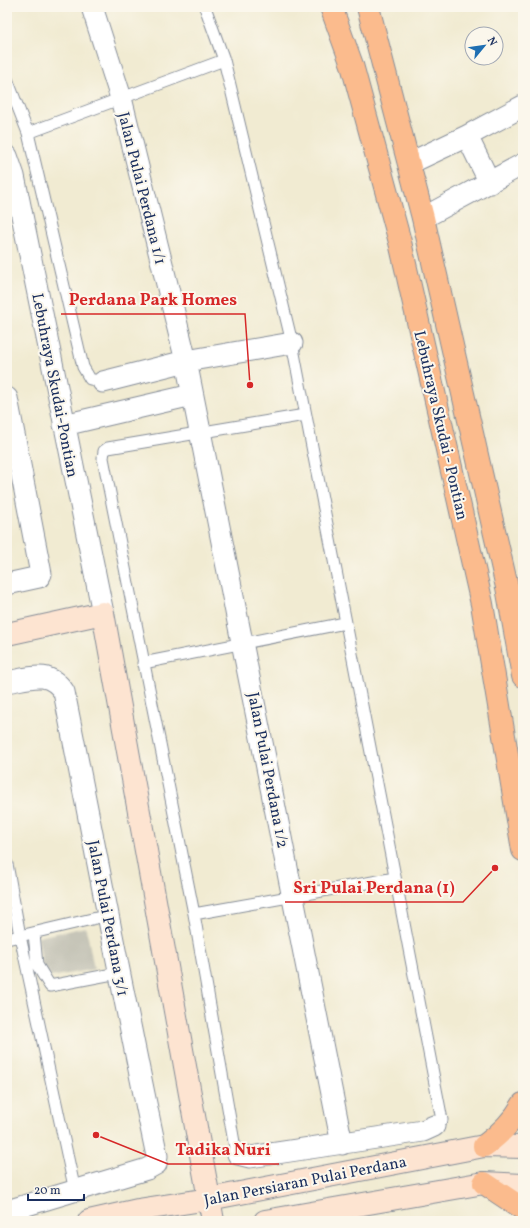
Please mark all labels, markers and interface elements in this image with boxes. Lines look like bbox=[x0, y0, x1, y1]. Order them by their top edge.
north arrow bbox=[464, 26, 504, 66]
text: N bbox=[483, 35, 500, 49]
street label: Jalan Pulai Perdana 1/1 bbox=[111, 110, 171, 267]
callout: Perdana Park Homes bbox=[61, 285, 245, 314]
text: Perdana Park Homes bbox=[69, 289, 237, 312]
street label: Lebuhraya Skudai-Pontian bbox=[25, 291, 83, 480]
street label: Lebuhraya Skudai - Pontian bbox=[408, 329, 473, 522]
street label: Jalan Pulai Perdana 1/2 bbox=[241, 690, 293, 850]
street label: Jalan Pulai Perdana 3/1 bbox=[81, 838, 133, 998]
callout: Sri Pulai Perdana (1) bbox=[285, 873, 463, 902]
text: Sri Pulai Perdana (1) bbox=[293, 877, 455, 900]
callout: Tadika Nuri bbox=[168, 1135, 279, 1164]
text: Tadika Nuri bbox=[175, 1139, 271, 1162]
street label: Jalan Persiaran Pulai Perdana bbox=[202, 1152, 409, 1212]
scale bar bbox=[28, 1176, 84, 1202]
text: 20 m bbox=[34, 1183, 61, 1199]

